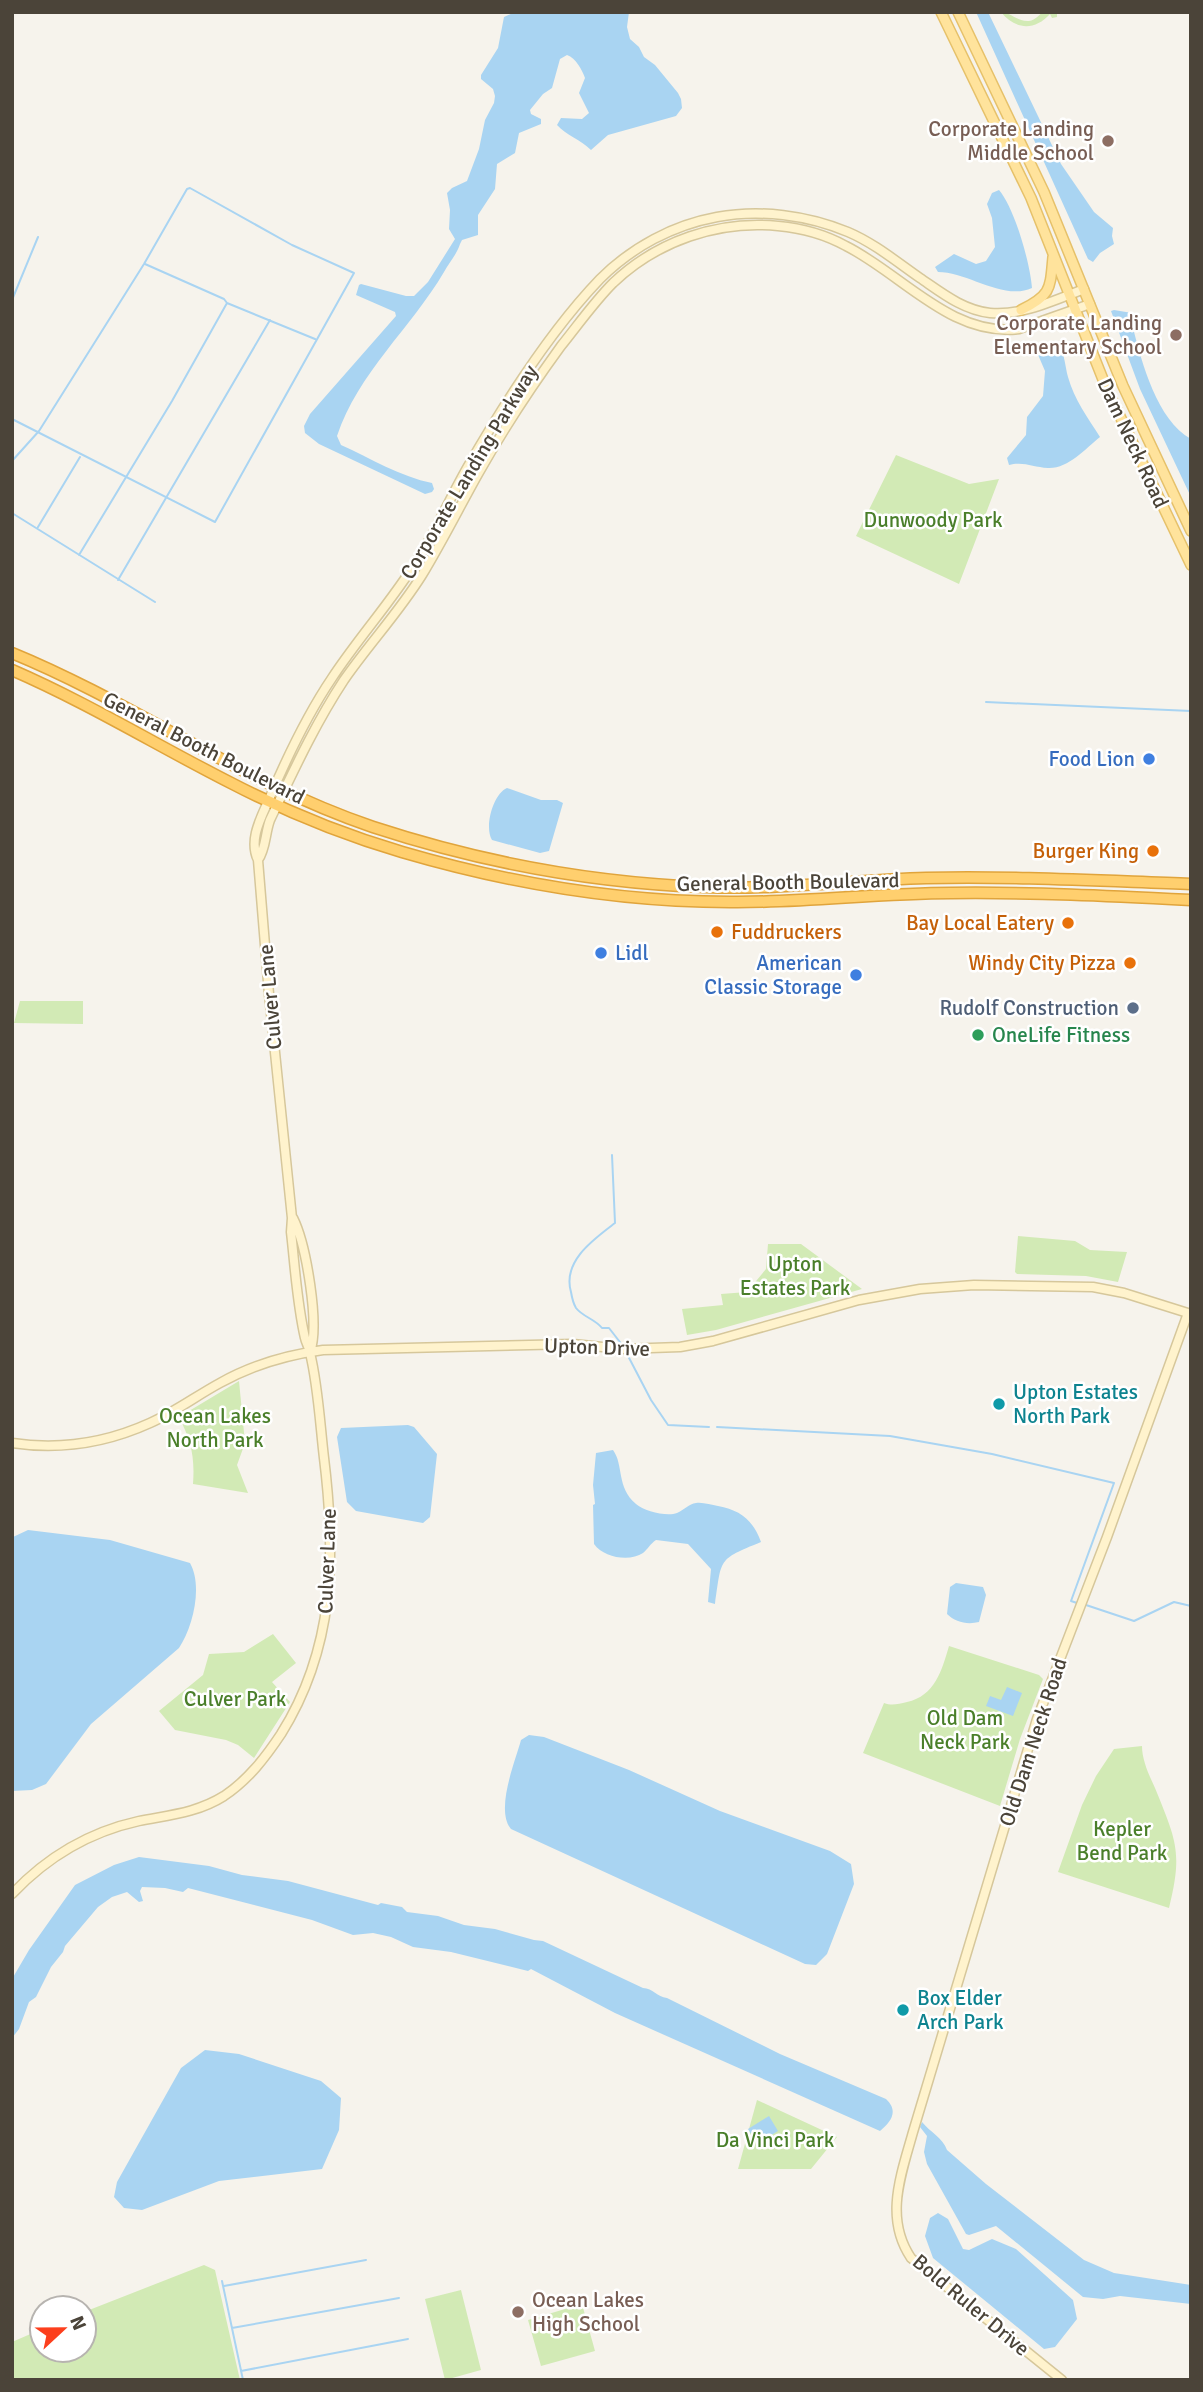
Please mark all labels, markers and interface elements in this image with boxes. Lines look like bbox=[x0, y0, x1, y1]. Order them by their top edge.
place label: Corporate Landing Middle School bbox=[928, 116, 1094, 166]
marker: Corporate Landing Middle School bbox=[1100, 133, 1116, 149]
place label: Corporate Landing Elementary School bbox=[993, 310, 1162, 360]
marker: Corporate Landing Elementary School bbox=[1168, 327, 1184, 343]
street label: Corporate Landing Parkway bbox=[395, 360, 544, 584]
street label: Dam Neck Road bbox=[1092, 374, 1174, 512]
park label: Dunwoody Park bbox=[864, 507, 1003, 533]
street label: General Booth Boulevard bbox=[99, 686, 309, 810]
place label: Food Lion bbox=[1048, 746, 1135, 772]
marker: Food Lion bbox=[1141, 751, 1157, 767]
place label: Burger King bbox=[1033, 838, 1139, 864]
marker: Burger King bbox=[1145, 843, 1161, 859]
street label: General Booth Boulevard bbox=[676, 867, 900, 897]
place label: Bay Local Eatery bbox=[906, 910, 1054, 936]
marker: Bay Local Eatery bbox=[1060, 915, 1076, 931]
place label: Fuddruckers bbox=[731, 919, 842, 945]
marker: Fuddruckers bbox=[709, 924, 725, 940]
place label: Lidl bbox=[615, 940, 649, 966]
street label: Culver Lane bbox=[252, 943, 288, 1051]
marker: Lidl bbox=[593, 945, 609, 961]
place label: American Classic Storage bbox=[704, 950, 842, 1000]
place label: Windy City Pizza bbox=[968, 950, 1116, 976]
marker: Windy City Pizza bbox=[1122, 955, 1138, 971]
marker: American Classic Storage bbox=[848, 967, 864, 983]
place label: Rudolf Construction bbox=[940, 995, 1119, 1021]
marker: Rudolf Construction bbox=[1125, 1000, 1141, 1016]
place label: OneLife Fitness bbox=[992, 1022, 1130, 1048]
marker: OneLife Fitness bbox=[970, 1027, 986, 1043]
park label: Upton Estates Park bbox=[740, 1251, 851, 1301]
street label: Upton Drive bbox=[543, 1332, 651, 1362]
place label: Upton Estates North Park bbox=[1013, 1379, 1138, 1429]
marker: Upton Estates North Park bbox=[991, 1396, 1007, 1412]
park label: Ocean Lakes North Park bbox=[159, 1403, 271, 1453]
street label: Culver Lane bbox=[312, 1508, 342, 1614]
street label: Old Dam Neck Road bbox=[993, 1654, 1073, 1830]
park label: Culver Park bbox=[184, 1686, 287, 1712]
park label: Old Dam Neck Park bbox=[920, 1705, 1011, 1755]
park label: Kepler Bend Park bbox=[1077, 1816, 1168, 1866]
place label: Box Elder Arch Park bbox=[917, 1985, 1004, 2035]
marker: Box Elder Arch Park bbox=[895, 2002, 911, 2018]
park label: Da Vinci Park bbox=[716, 2127, 835, 2153]
street label: Bold Ruler Drive bbox=[907, 2248, 1035, 2362]
place label: Ocean Lakes High School bbox=[532, 2287, 644, 2337]
north arrow bbox=[28, 2294, 98, 2364]
marker: Ocean Lakes High School bbox=[510, 2304, 526, 2320]
text: N bbox=[64, 2312, 91, 2334]

